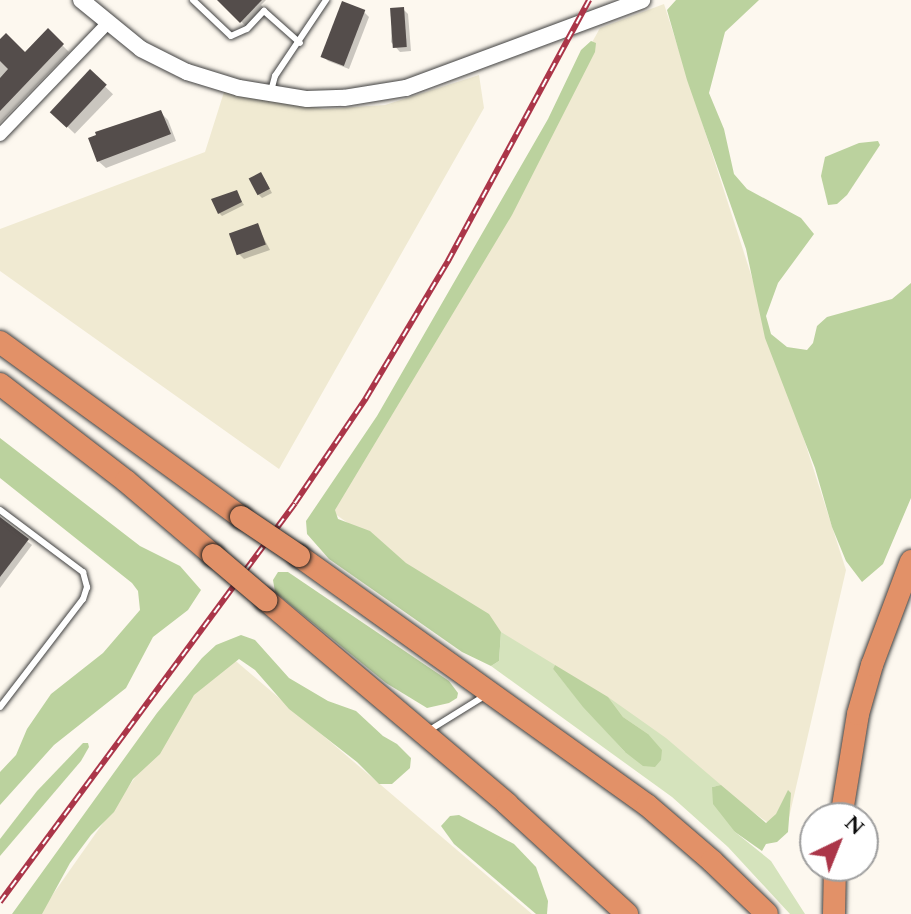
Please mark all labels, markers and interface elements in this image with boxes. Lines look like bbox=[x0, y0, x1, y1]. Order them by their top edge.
north arrow bbox=[799, 802, 879, 882]
text: N bbox=[837, 807, 872, 844]

